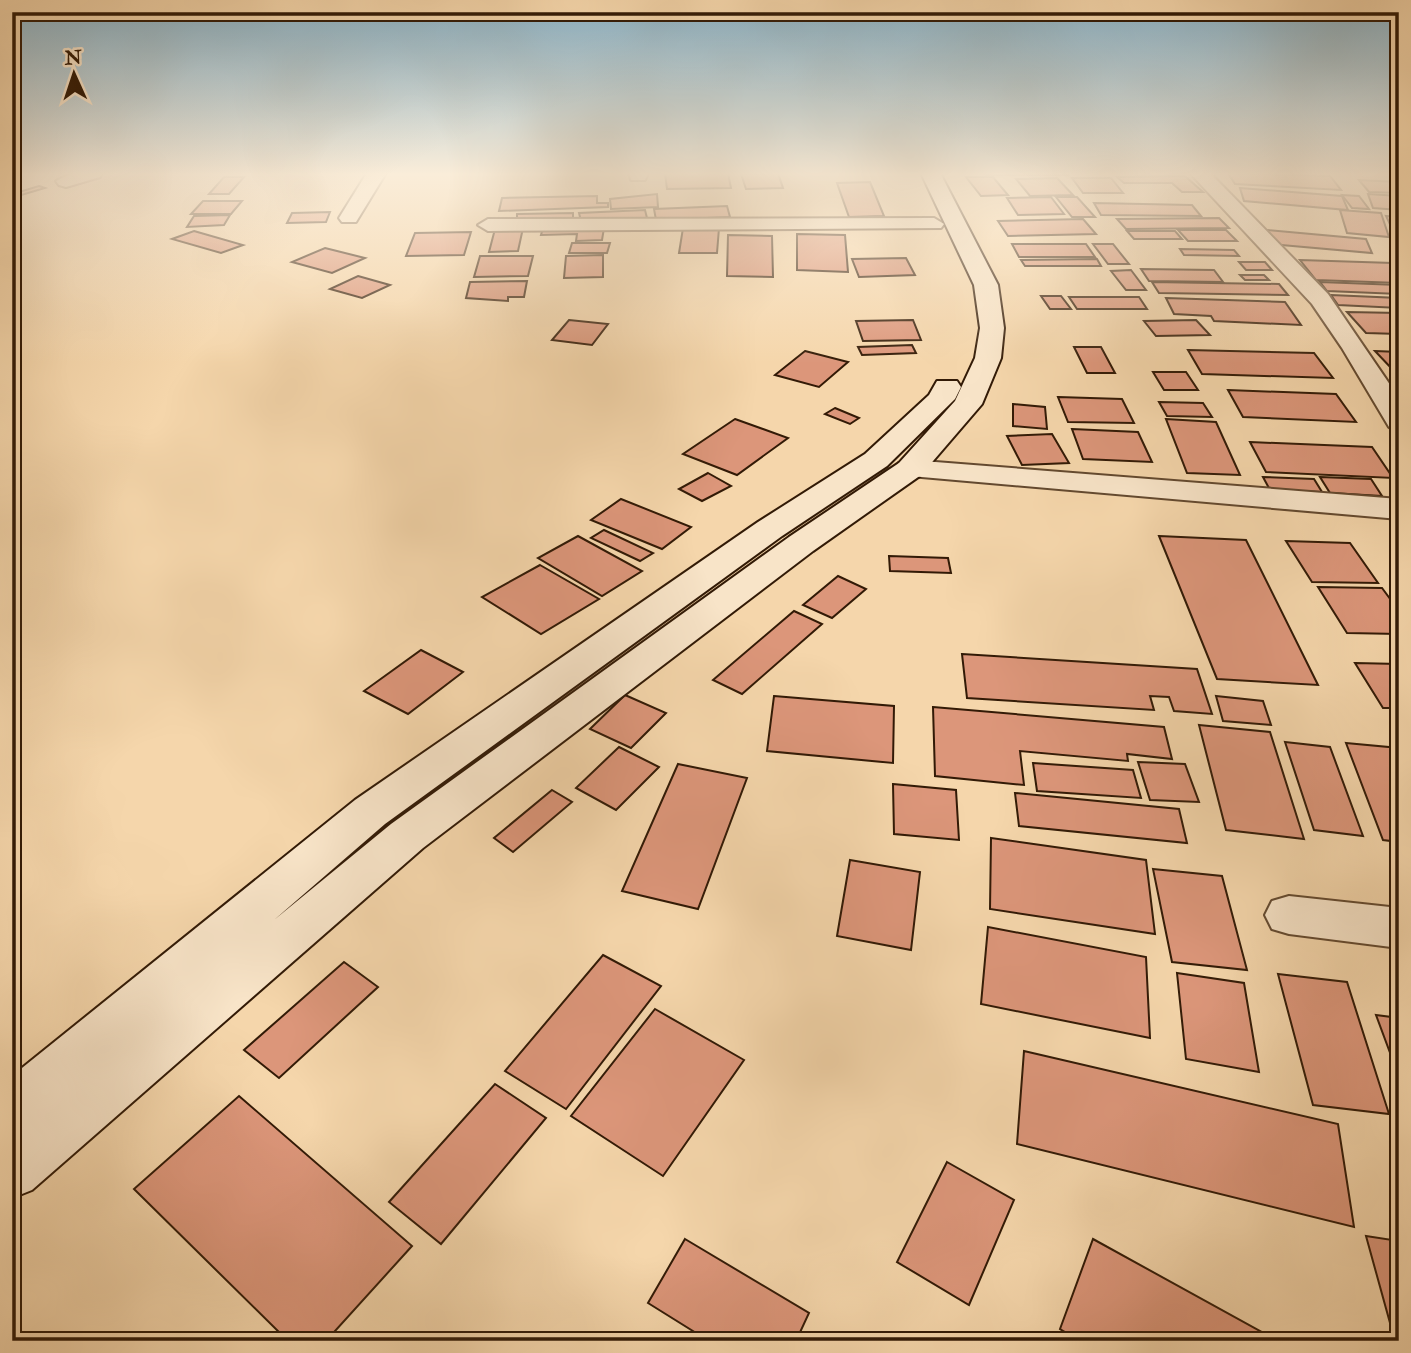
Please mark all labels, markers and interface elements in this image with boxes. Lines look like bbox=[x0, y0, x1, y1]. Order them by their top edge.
north arrow bbox=[38, 38, 108, 108]
text: N bbox=[63, 46, 83, 71]

